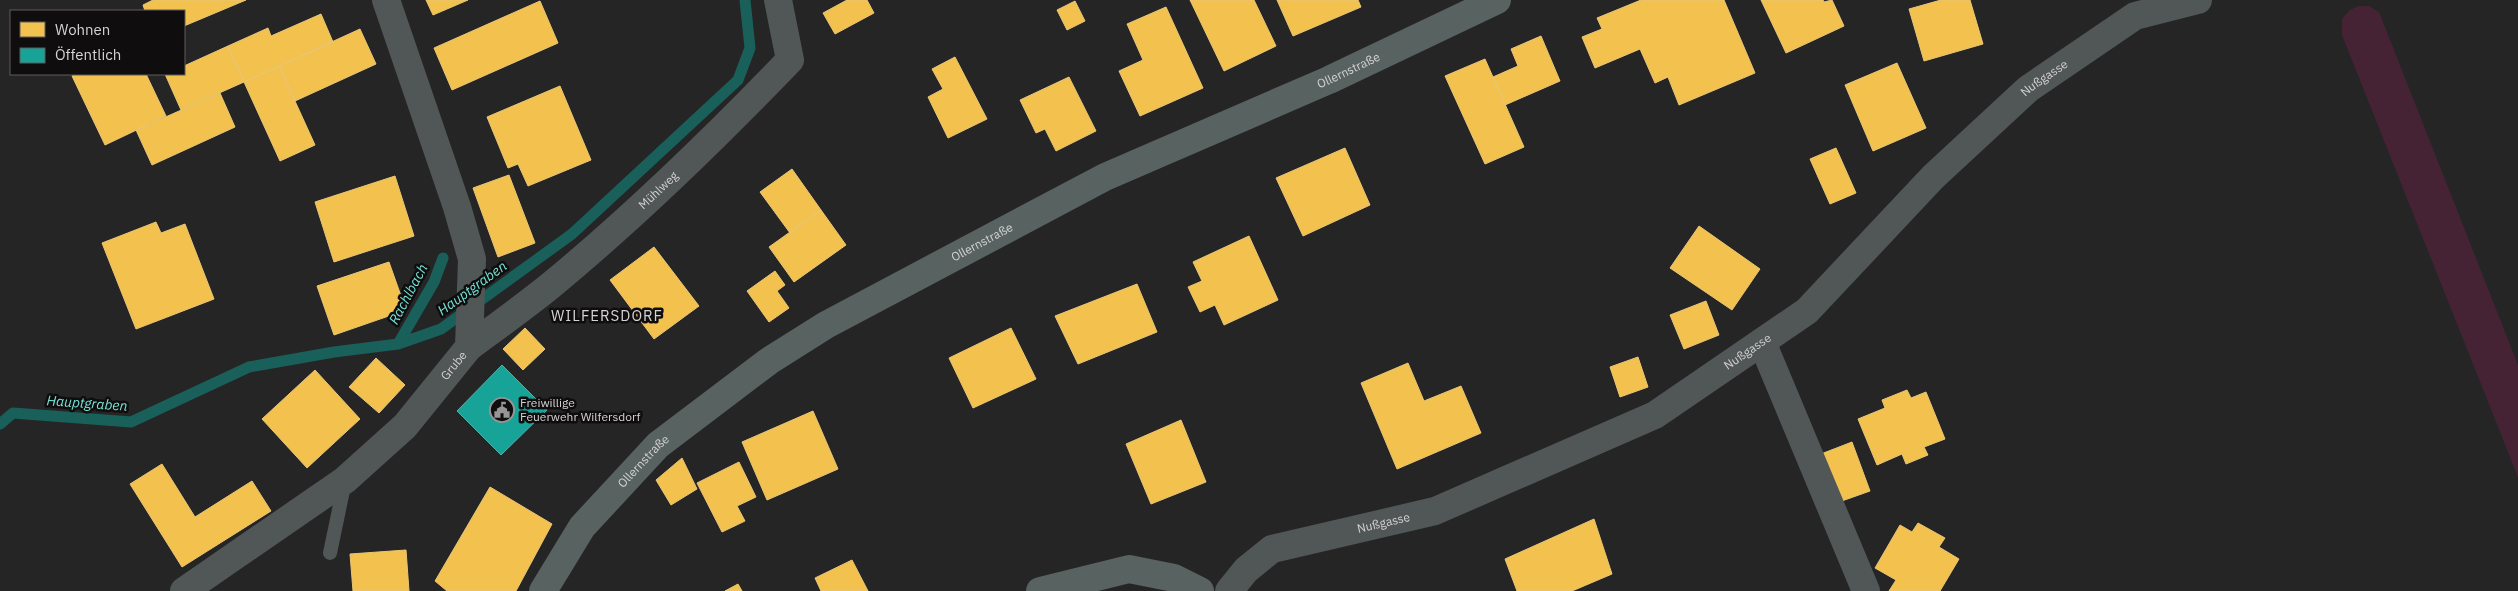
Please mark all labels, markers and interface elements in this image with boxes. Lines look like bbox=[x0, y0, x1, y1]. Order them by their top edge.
legend bbox=[10, 10, 185, 75]
text: Wohnen bbox=[55, 20, 110, 39]
text: Öffentlich bbox=[55, 45, 121, 64]
street label: Ollernstraße bbox=[1315, 49, 1383, 91]
street label: Nußgasse bbox=[2017, 56, 2071, 99]
street label: Mühlweg bbox=[635, 167, 681, 212]
street label: Ollernstraße bbox=[948, 219, 1016, 264]
water label: Hauptgraben bbox=[434, 257, 510, 319]
water label: Rachlbach bbox=[385, 261, 431, 327]
district label: WILFERSDORF bbox=[551, 306, 663, 325]
street label: Nußgasse bbox=[1721, 330, 1774, 373]
street label: Grube bbox=[437, 347, 470, 383]
water label: Hauptgraben bbox=[46, 391, 128, 415]
place label: Freiwillige Feuerwehr Wilfersdorf bbox=[520, 395, 640, 424]
public building icon: Freiwillige Feuerwehr Wilfersdorf bbox=[489, 397, 515, 423]
street label: Ollernstraße bbox=[614, 431, 672, 491]
street label: Nußgasse bbox=[1355, 509, 1412, 536]

